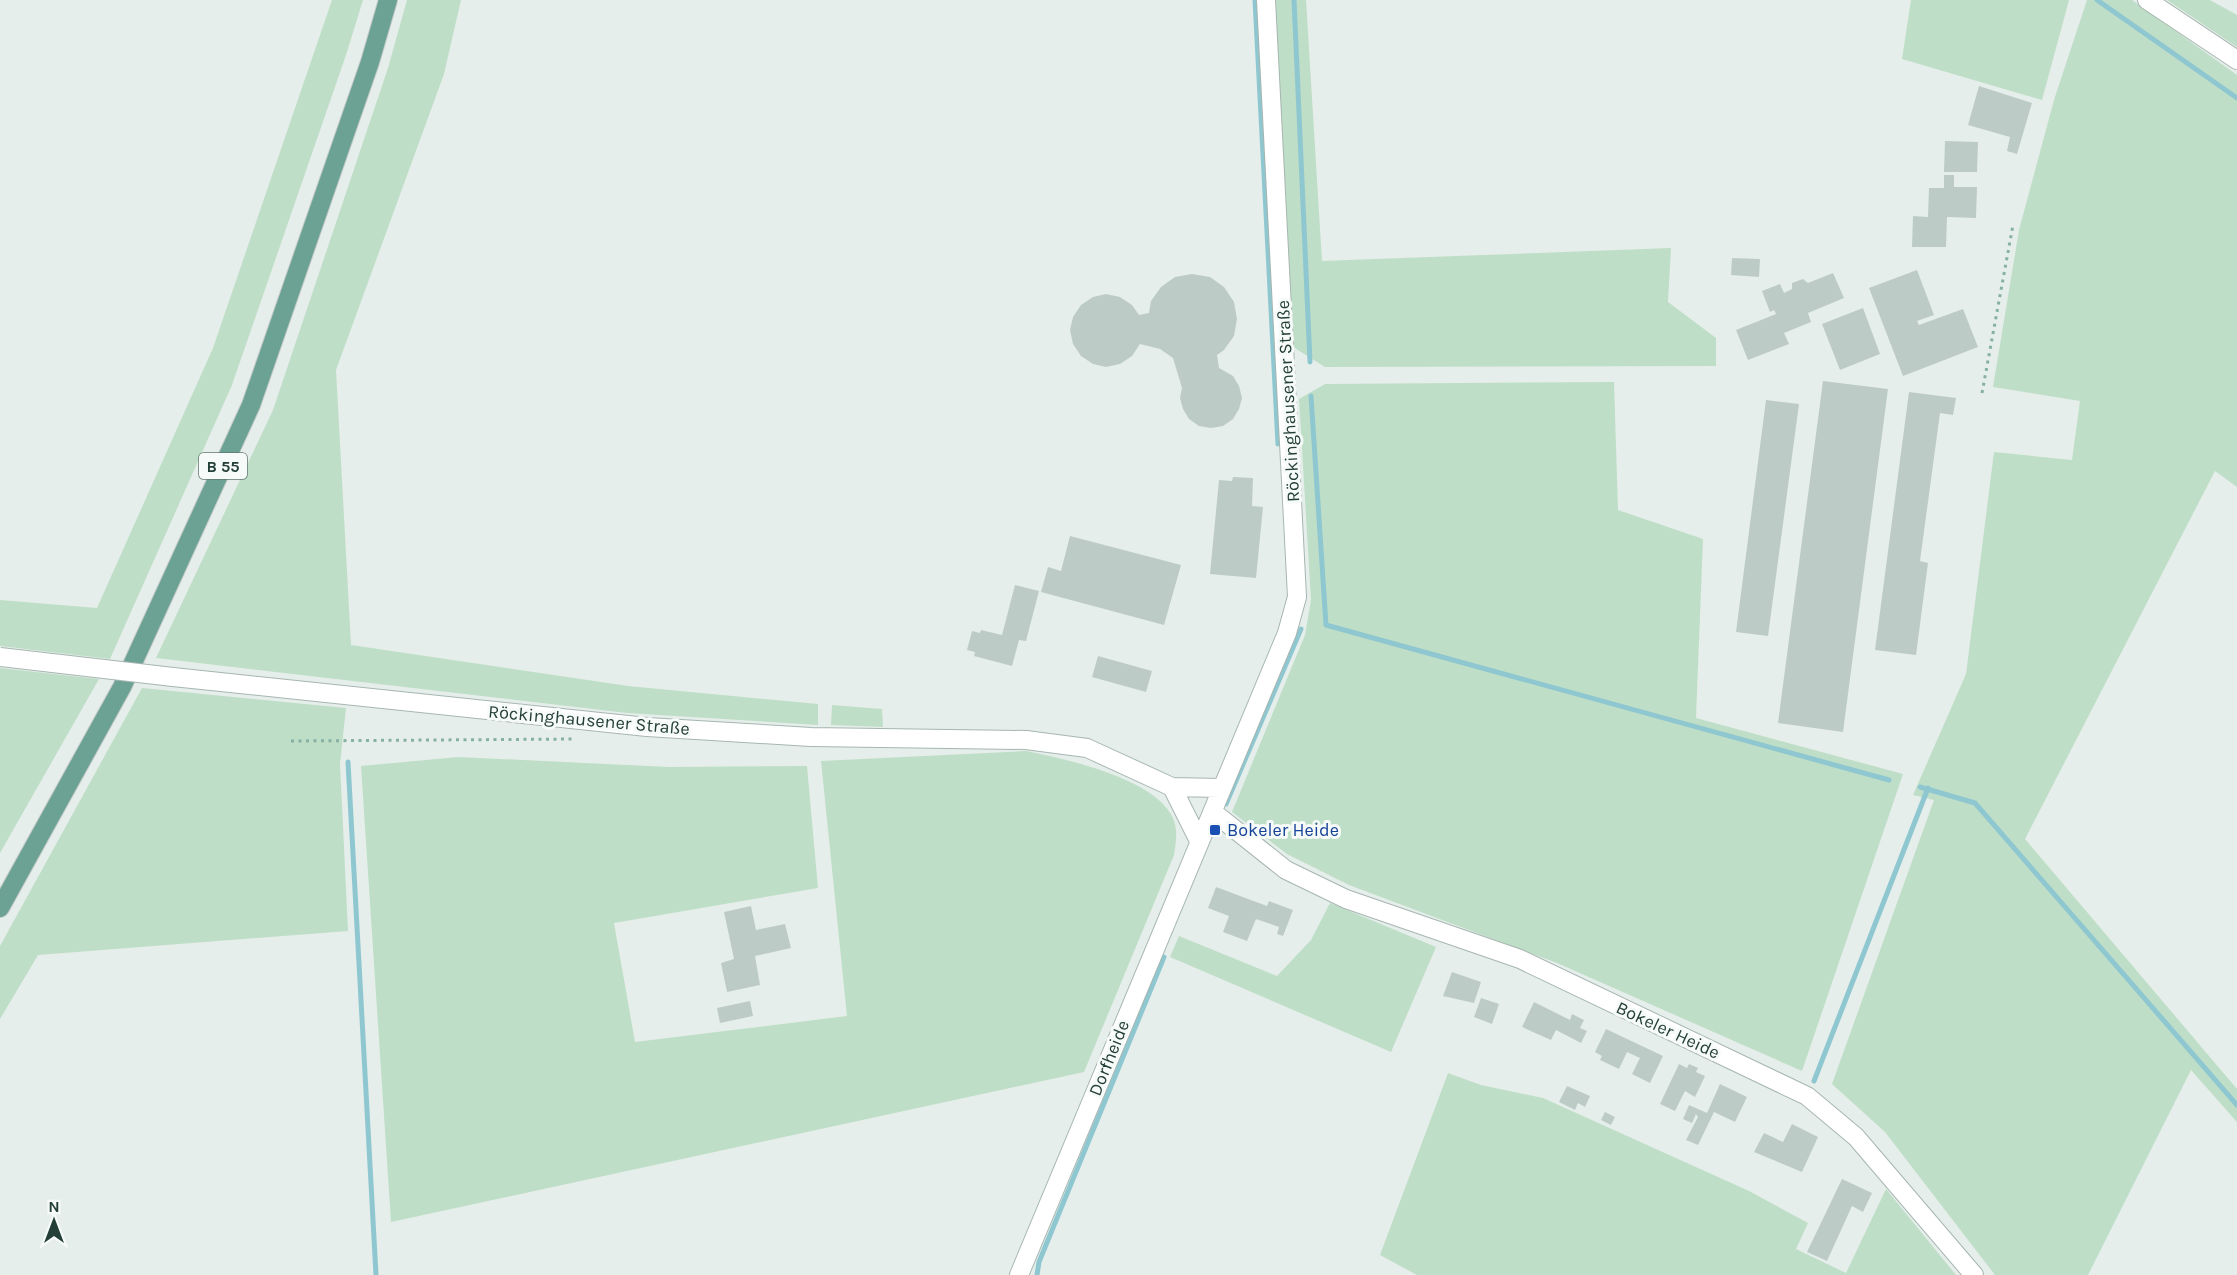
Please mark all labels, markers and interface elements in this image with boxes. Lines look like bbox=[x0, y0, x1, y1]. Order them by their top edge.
street label: Röckinghausener Straße bbox=[1272, 299, 1304, 503]
road number: B 55 bbox=[199, 453, 247, 479]
street label: Röckinghausener Straße bbox=[487, 700, 691, 740]
place label: Bokeler Heide bbox=[1227, 819, 1339, 841]
marker: Bokeler Heide bbox=[1208, 823, 1222, 837]
street label: Bokeler Heide bbox=[1613, 996, 1723, 1064]
street label: Dorfheide bbox=[1084, 1017, 1134, 1099]
north arrow bbox=[24, 1191, 84, 1251]
text: N bbox=[48, 1197, 60, 1216]

